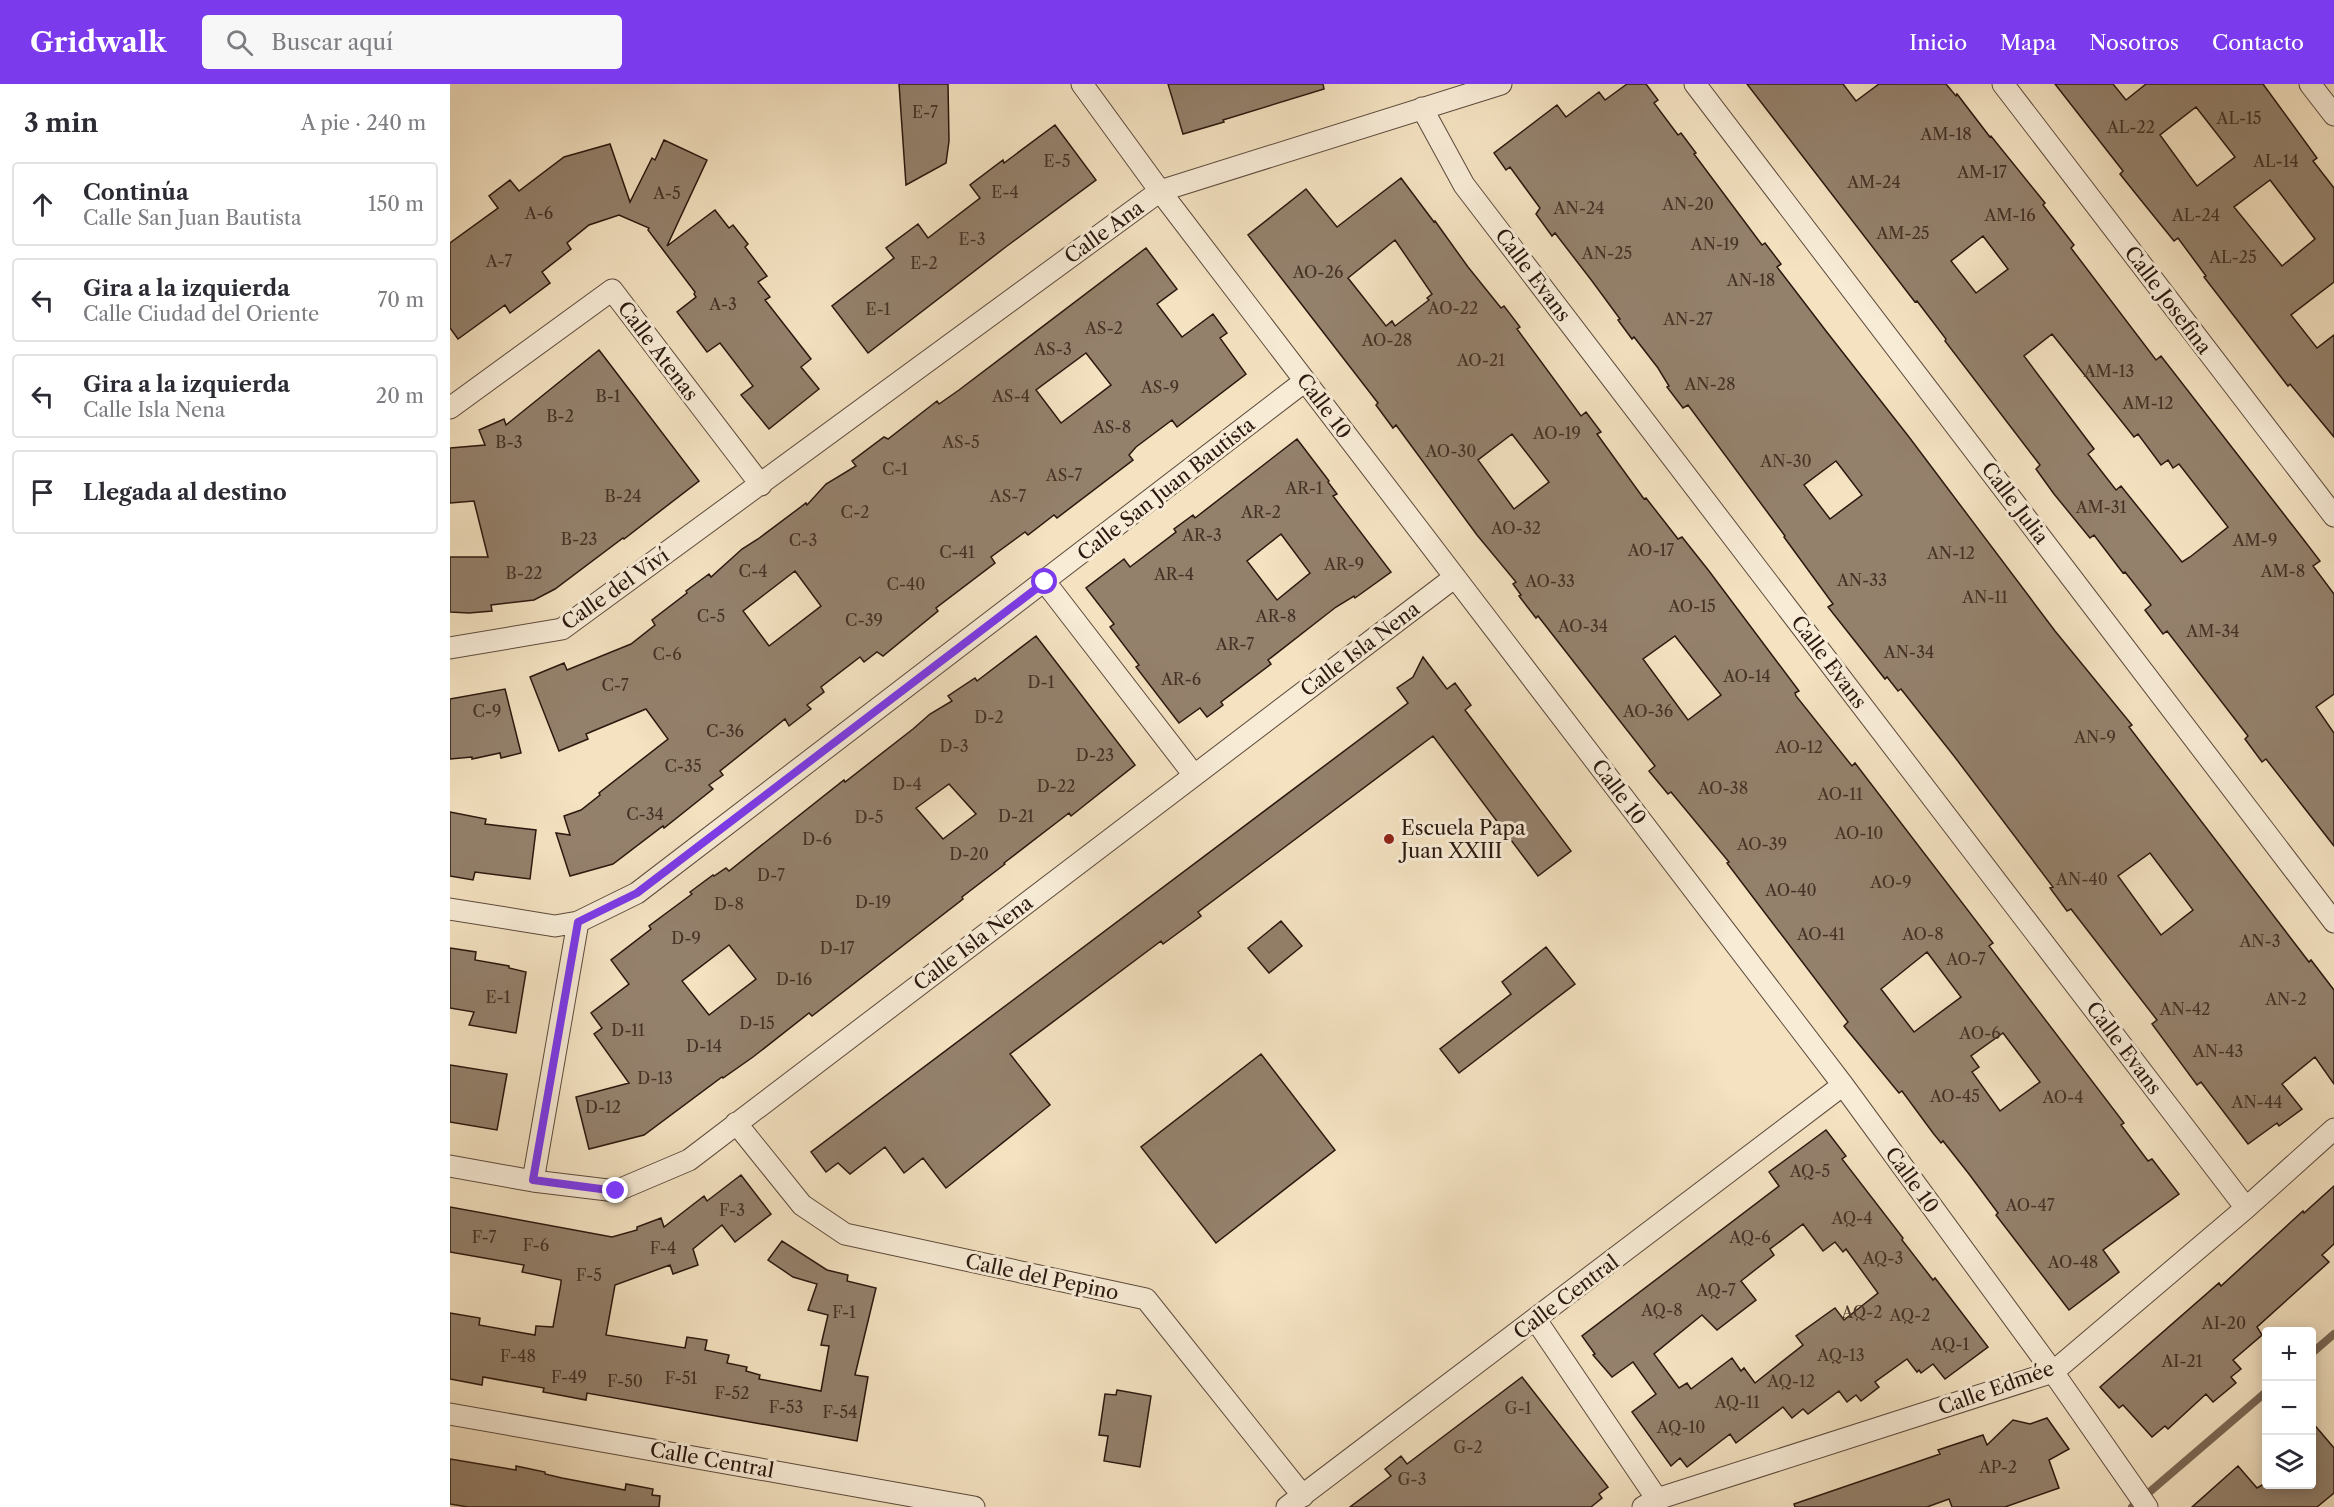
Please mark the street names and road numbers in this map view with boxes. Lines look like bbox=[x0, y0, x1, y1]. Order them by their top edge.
street label: Calle Ana bbox=[1060, 195, 1148, 269]
street label: Calle Evans bbox=[1490, 224, 1576, 326]
street label: Calle Josefina bbox=[2120, 241, 2217, 359]
street label: Calle Atenas bbox=[613, 297, 703, 405]
street label: Calle 10 bbox=[1292, 369, 1356, 443]
street label: Calle San Juan Bautista bbox=[1073, 412, 1260, 566]
street label: Calle Julia bbox=[1976, 457, 2054, 549]
street label: Calle del Viví bbox=[557, 543, 673, 635]
street label: Calle Isla Nena bbox=[1296, 596, 1424, 701]
street label: Calle Evans bbox=[1786, 611, 1872, 713]
street label: Calle 10 bbox=[1587, 755, 1651, 829]
street label: Calle Isla Nena bbox=[909, 890, 1037, 995]
street label: Calle Evans bbox=[2081, 997, 2167, 1099]
street label: Calle 10 bbox=[1880, 1142, 1944, 1218]
street label: Calle del Pepino bbox=[963, 1249, 1121, 1305]
street label: Calle Central bbox=[1509, 1250, 1623, 1344]
street label: Calle Edmée bbox=[1935, 1356, 2057, 1420]
street label: Calle Central bbox=[648, 1437, 776, 1483]

